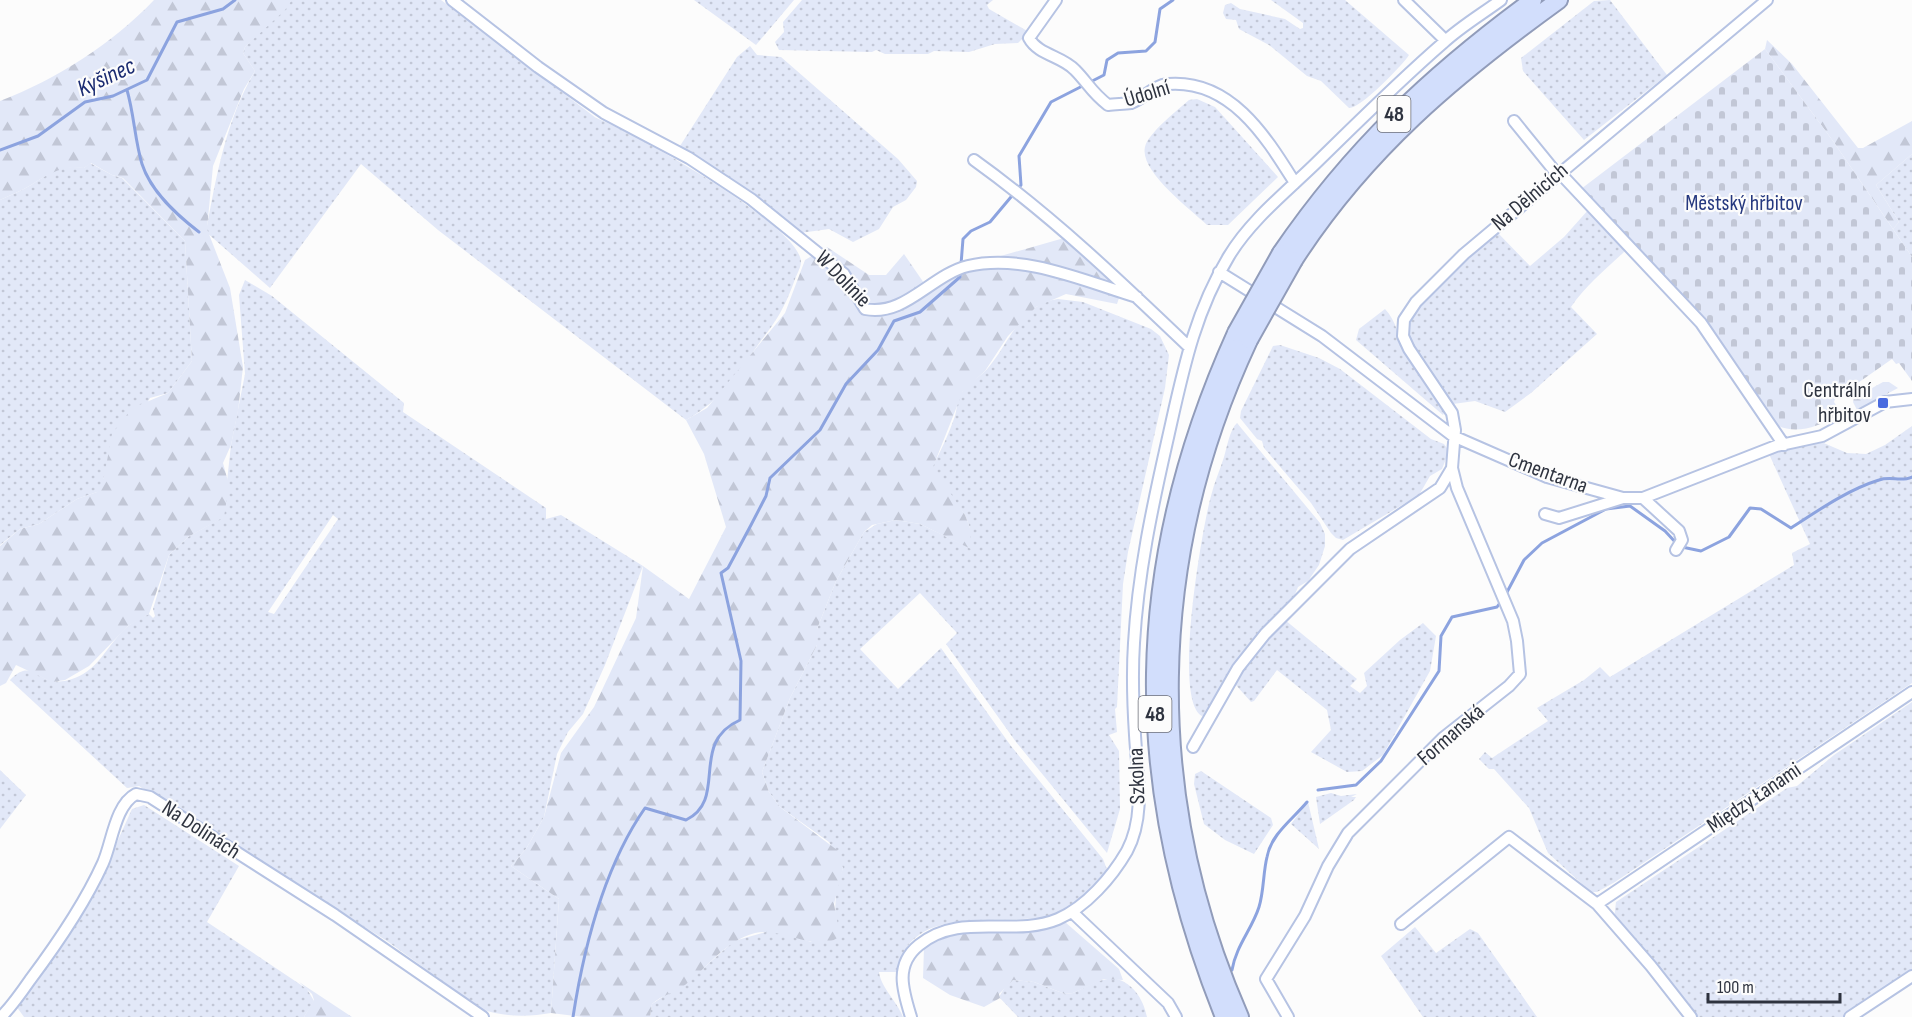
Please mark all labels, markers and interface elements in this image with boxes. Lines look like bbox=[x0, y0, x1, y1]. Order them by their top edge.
water label: Kyšinec bbox=[72, 51, 140, 103]
street label: Údolní bbox=[1121, 74, 1174, 114]
road number: 48 bbox=[1378, 96, 1410, 132]
street label: Na Dělnicích bbox=[1486, 157, 1574, 237]
park label: Městský hřbitov bbox=[1685, 190, 1803, 217]
street label: W Dolinie bbox=[809, 245, 877, 313]
place label: Centrální hřbitov bbox=[1803, 377, 1872, 429]
marker: Centrální hřbitov bbox=[1876, 396, 1890, 410]
street label: Cmentarna bbox=[1505, 446, 1591, 500]
road number: 48 bbox=[1138, 696, 1172, 732]
street label: Formanská bbox=[1412, 698, 1490, 772]
street label: Szkolna bbox=[1123, 747, 1151, 805]
street label: Między Łanami bbox=[1702, 757, 1806, 839]
street label: Na Dolinách bbox=[157, 795, 245, 865]
scale bar bbox=[1708, 966, 1840, 1004]
text: 100 m bbox=[1717, 977, 1754, 998]

